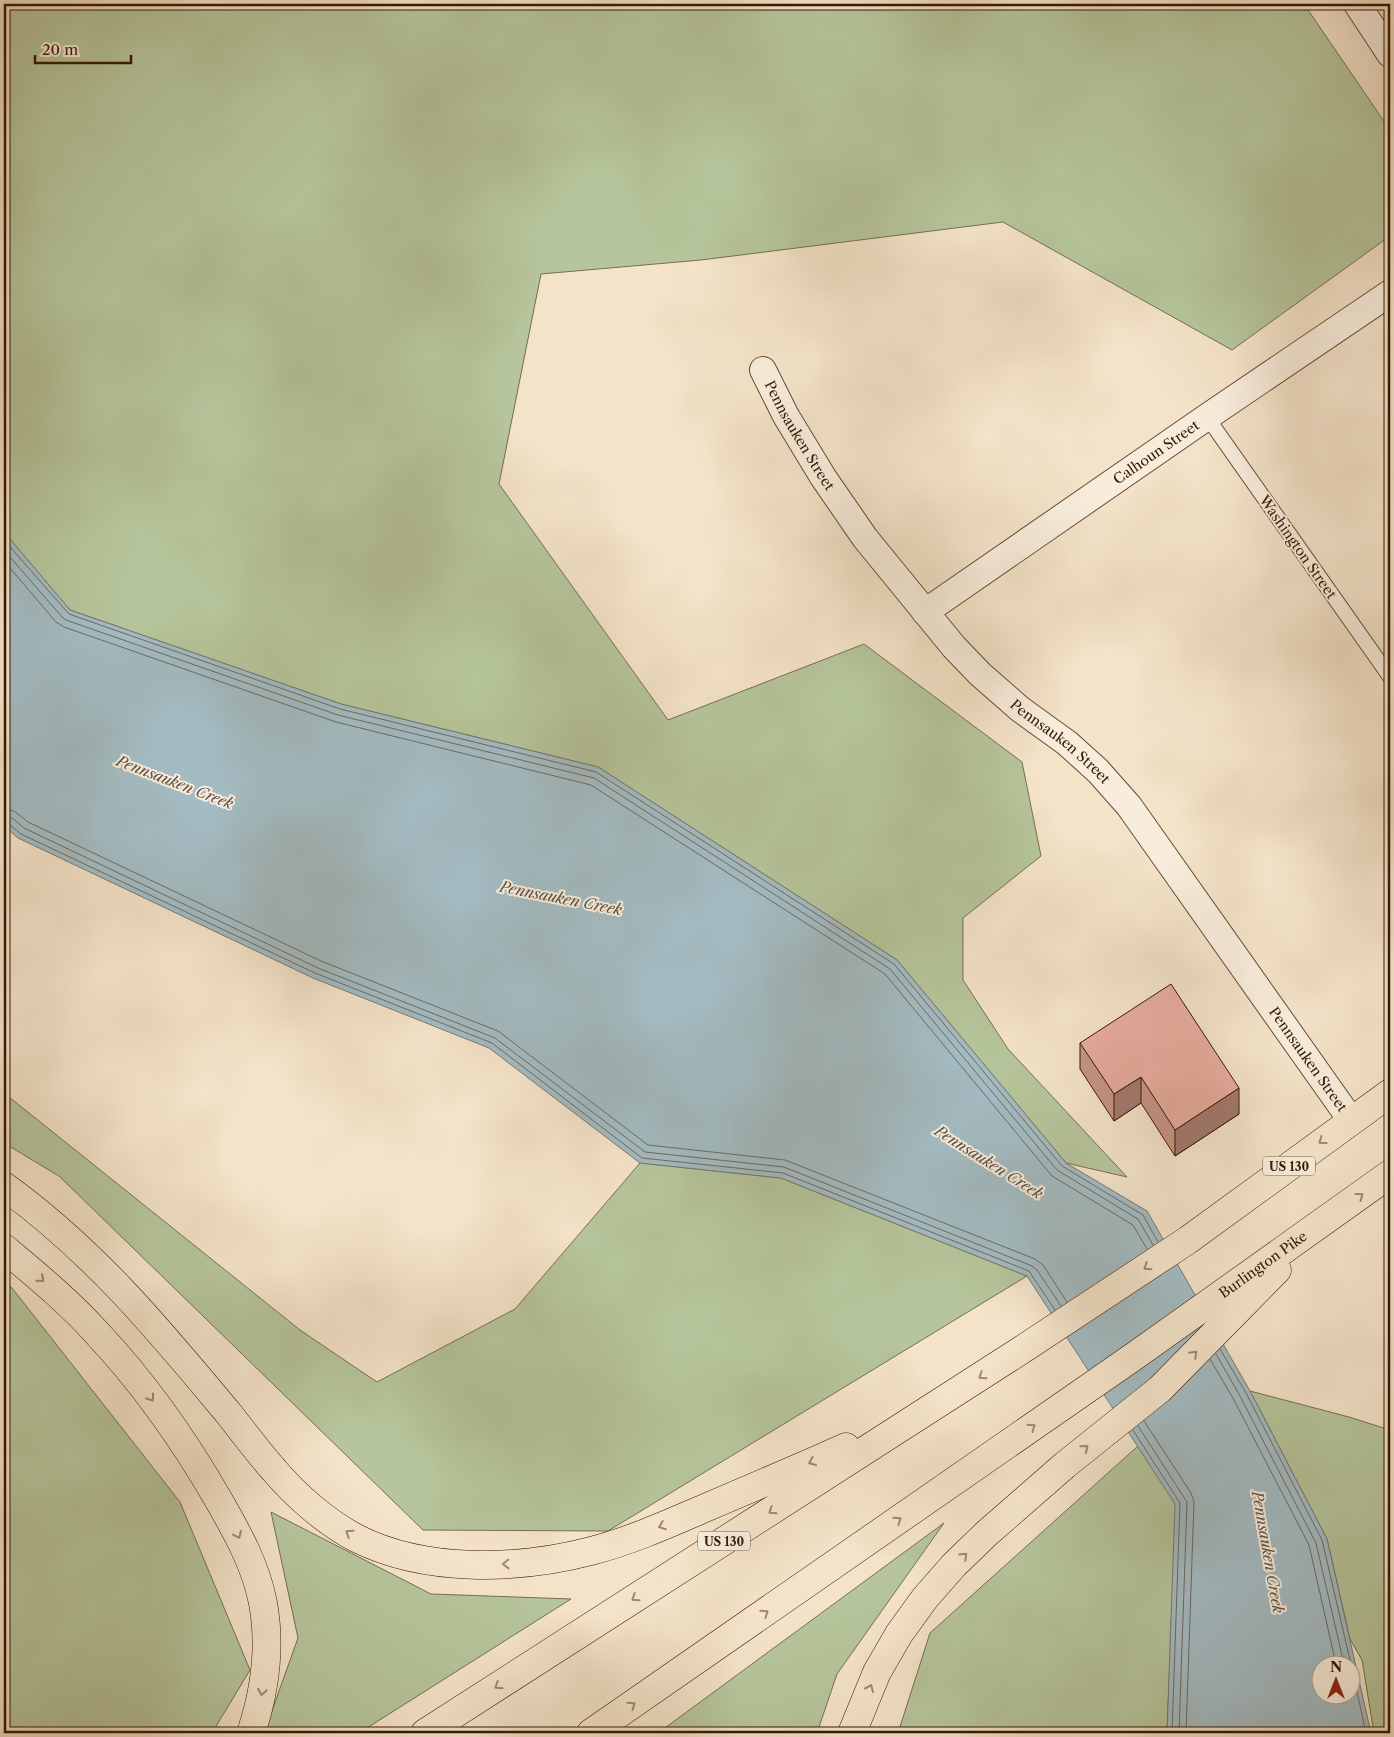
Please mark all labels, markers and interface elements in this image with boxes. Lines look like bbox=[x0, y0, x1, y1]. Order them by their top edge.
scale bar bbox=[35, 32, 131, 64]
text: 20 m bbox=[42, 40, 78, 59]
street label: Pennsauken Street bbox=[761, 378, 839, 494]
street label: Calhoun Street bbox=[1110, 416, 1203, 488]
street label: Washington Street bbox=[1255, 491, 1341, 602]
street label: Pennsauken Street bbox=[1006, 696, 1114, 787]
water label: Pennsauken Creek bbox=[113, 751, 236, 813]
water label: Pennsauken Creek bbox=[497, 877, 624, 919]
street label: Pennsauken Street bbox=[1265, 1004, 1351, 1115]
water label: Pennsauken Creek bbox=[931, 1121, 1047, 1203]
one-way arrow bbox=[1319, 1136, 1328, 1144]
road number: US 130 bbox=[1263, 1156, 1315, 1176]
one-way arrow bbox=[1354, 1192, 1363, 1202]
street label: Burlington Pike bbox=[1215, 1227, 1310, 1302]
one-way arrow bbox=[1144, 1261, 1153, 1270]
one-way arrow bbox=[35, 1274, 44, 1283]
one-way arrow bbox=[1188, 1351, 1197, 1360]
one-way arrow bbox=[979, 1369, 988, 1379]
one-way arrow bbox=[145, 1392, 154, 1402]
one-way arrow bbox=[1026, 1424, 1036, 1433]
one-way arrow bbox=[1079, 1446, 1088, 1454]
one-way arrow bbox=[808, 1456, 817, 1467]
water label: Pennsauken Creek bbox=[1248, 1488, 1288, 1615]
one-way arrow bbox=[768, 1504, 777, 1514]
one-way arrow bbox=[893, 1517, 902, 1526]
one-way arrow bbox=[659, 1520, 667, 1530]
one-way arrow bbox=[232, 1530, 242, 1539]
one-way arrow bbox=[345, 1530, 354, 1539]
road number: US 130 bbox=[698, 1532, 750, 1550]
one-way arrow bbox=[958, 1553, 967, 1562]
one-way arrow bbox=[501, 1559, 509, 1570]
one-way arrow bbox=[631, 1592, 640, 1602]
one-way arrow bbox=[759, 1610, 769, 1619]
north arrow bbox=[1312, 1654, 1362, 1704]
text: N bbox=[1330, 1658, 1342, 1676]
one-way arrow bbox=[495, 1680, 504, 1689]
one-way arrow bbox=[864, 1684, 874, 1693]
one-way arrow bbox=[257, 1688, 267, 1697]
one-way arrow bbox=[626, 1702, 635, 1711]

